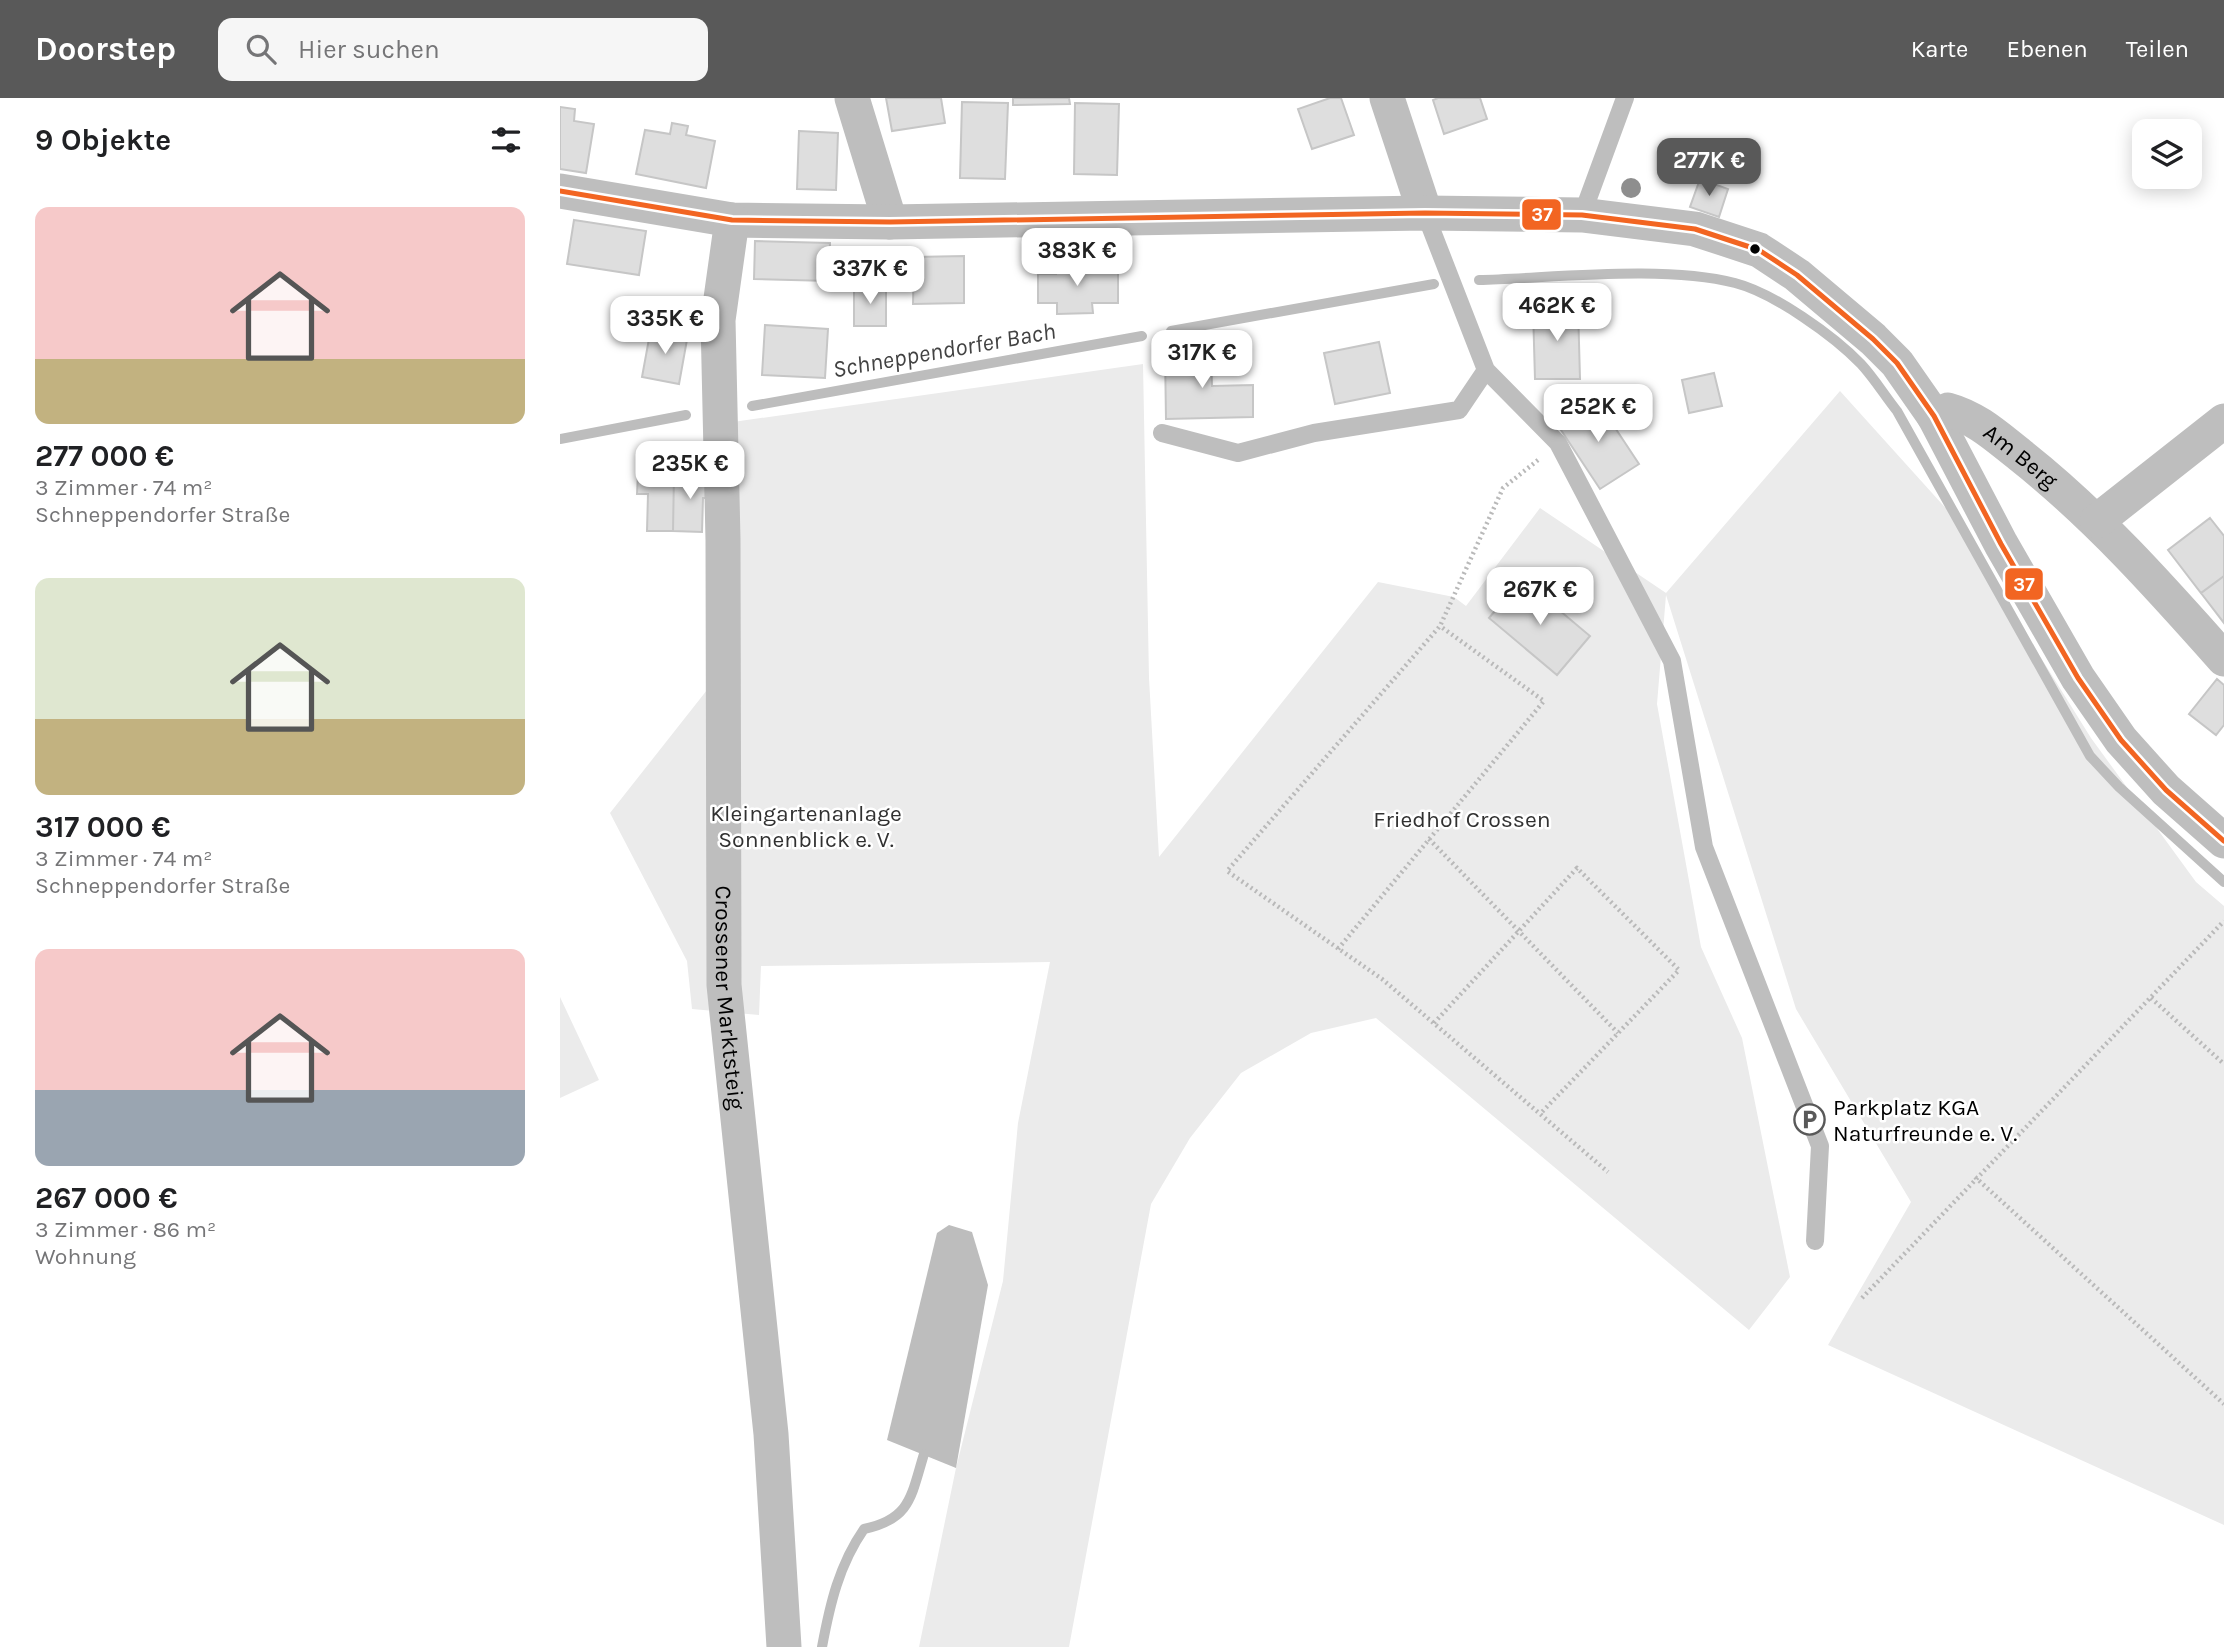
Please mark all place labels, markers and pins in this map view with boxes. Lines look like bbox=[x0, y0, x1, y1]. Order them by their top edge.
pin: 277K € bbox=[1652, 139, 1766, 198]
pin: 383K € bbox=[1020, 228, 1134, 288]
unlabelled marker bbox=[1748, 242, 1762, 256]
pin: 337K € bbox=[813, 246, 927, 306]
pin: 462K € bbox=[1500, 284, 1614, 343]
pin: 335K € bbox=[608, 296, 722, 356]
pin: 317K € bbox=[1145, 330, 1259, 390]
pin: 252K € bbox=[1541, 384, 1655, 444]
pin: 235K € bbox=[633, 442, 747, 501]
pin: 267K € bbox=[1483, 568, 1597, 627]
place label: Parkplatz KGA Naturfreunde e. V. bbox=[1833, 1094, 2017, 1147]
parking icon: Parkplatz KGA Naturfreunde e. V. bbox=[1793, 1103, 1827, 1137]

